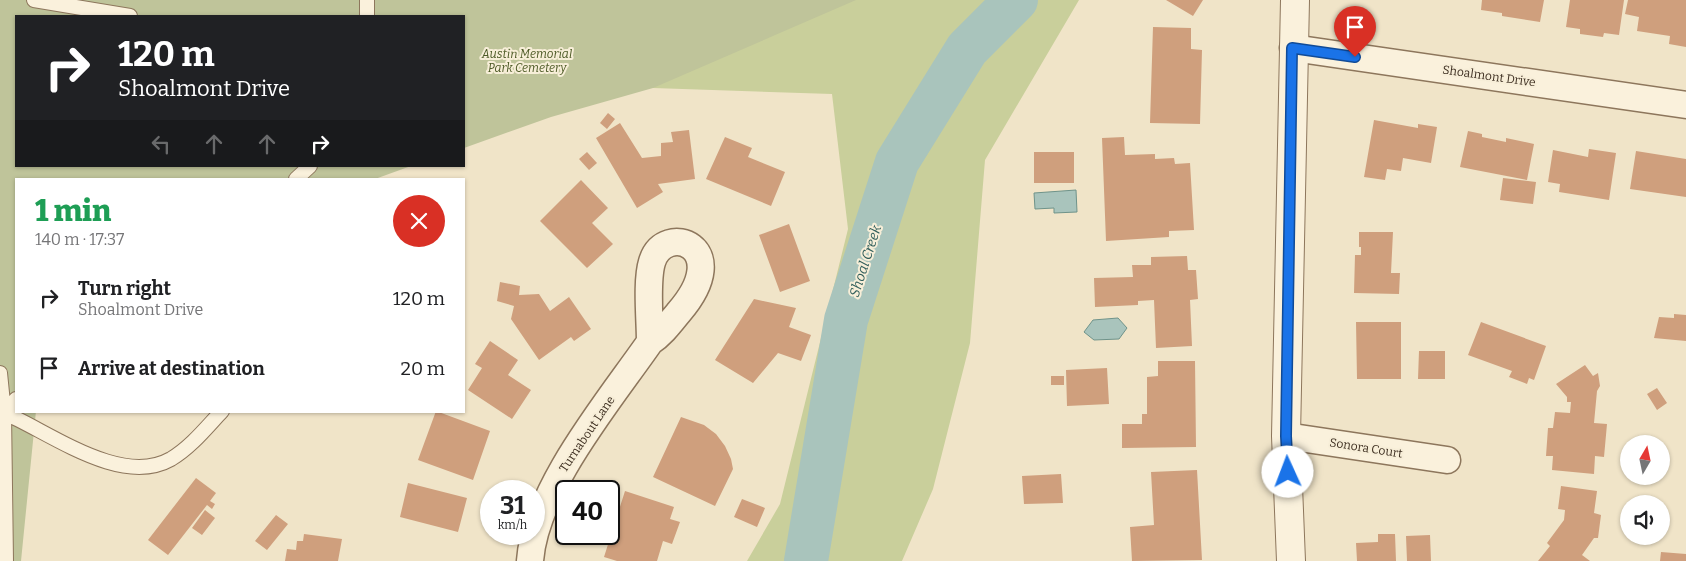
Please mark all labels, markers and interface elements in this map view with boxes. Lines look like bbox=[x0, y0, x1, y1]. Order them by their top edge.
pin bbox=[1334, 6, 1376, 57]
icon: arrive bbox=[1341, 13, 1369, 41]
text: 120 m bbox=[118, 33, 215, 75]
icon: right bbox=[35, 35, 100, 100]
park label: Austin Memorial Park Cemetery bbox=[481, 47, 572, 75]
street label: Shoalmont Drive bbox=[1442, 63, 1536, 89]
text: Shoalmont Drive bbox=[118, 75, 290, 102]
icon: left bbox=[147, 130, 175, 158]
icon: ahead bbox=[200, 130, 228, 158]
icon: ahead bbox=[253, 130, 281, 158]
icon: right bbox=[306, 130, 334, 158]
text: 1 min bbox=[35, 193, 111, 229]
button: close bbox=[393, 195, 445, 247]
water label: Shoal Creek bbox=[846, 223, 885, 299]
text: 140 m · 17:37 bbox=[35, 230, 124, 249]
text: Turn right bbox=[78, 277, 171, 300]
icon: right bbox=[35, 284, 63, 312]
text: 120 m bbox=[393, 287, 445, 310]
text: Shoalmont Drive bbox=[78, 300, 203, 319]
icon: arrive bbox=[35, 354, 63, 382]
text: Arrive at destination bbox=[78, 357, 265, 380]
text: 20 m bbox=[401, 357, 445, 380]
street label: Turnabout Lane bbox=[556, 393, 618, 475]
street label: Sonora Court bbox=[1328, 435, 1404, 461]
north arrow bbox=[1620, 435, 1670, 485]
map controls bbox=[1620, 435, 1670, 545]
position arrow bbox=[1261, 445, 1313, 497]
speed limit sign: 40 bbox=[555, 480, 620, 545]
text: 31 bbox=[500, 491, 525, 521]
button: sound bbox=[1620, 495, 1670, 545]
text: km/h bbox=[498, 518, 527, 532]

